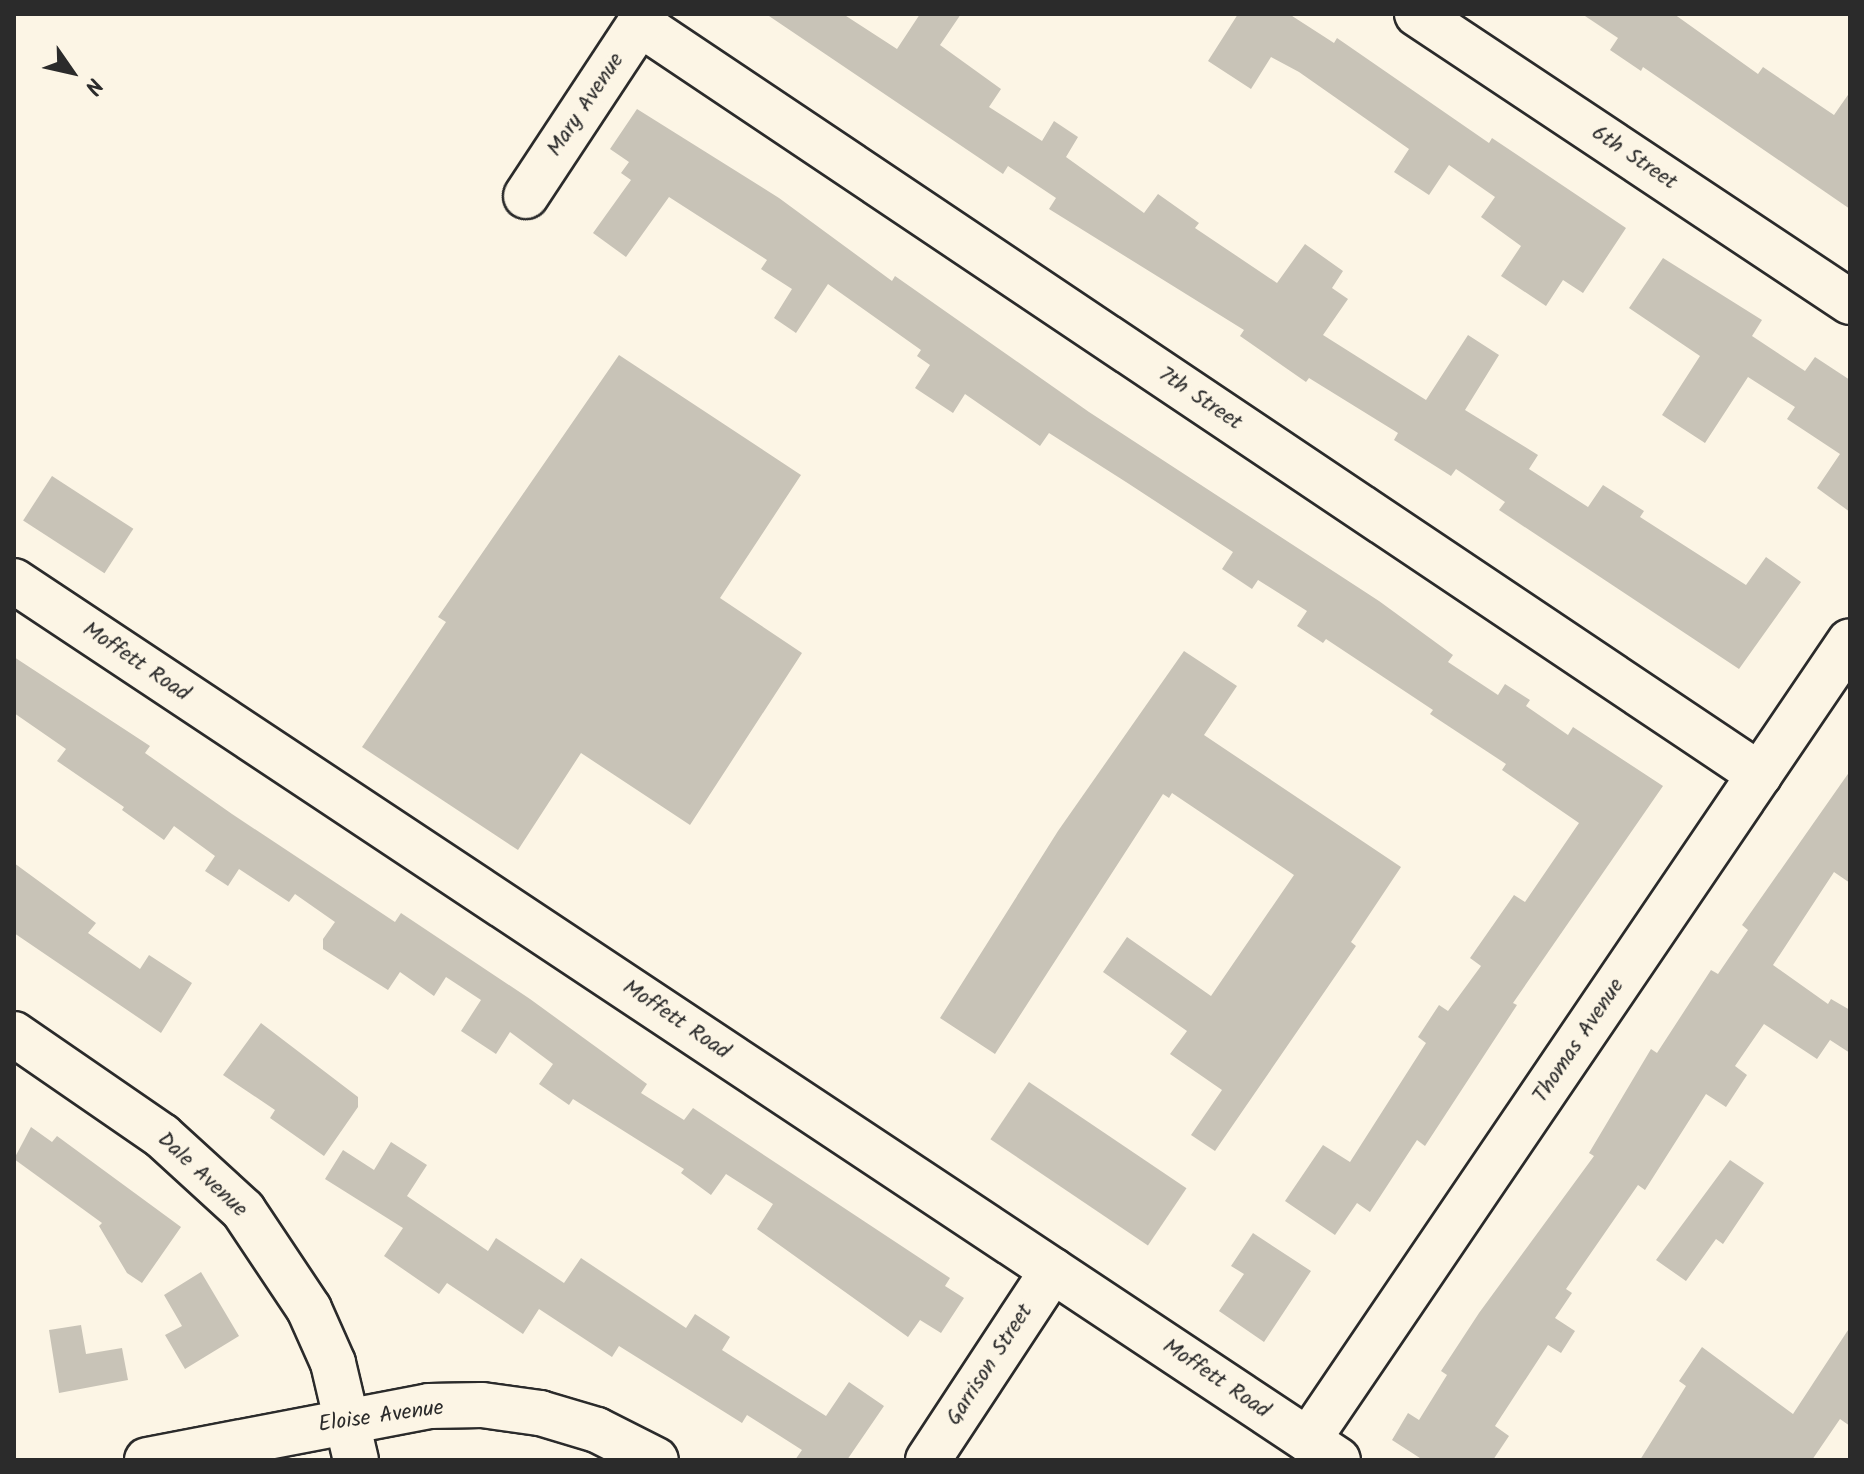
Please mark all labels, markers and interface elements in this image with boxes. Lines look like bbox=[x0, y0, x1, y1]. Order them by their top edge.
north arrow bbox=[32, 32, 112, 112]
street label: Mary Avenue bbox=[542, 48, 630, 162]
text: N bbox=[74, 70, 111, 101]
street label: 6th Street bbox=[1586, 120, 1682, 196]
street label: 7th Street bbox=[1153, 361, 1247, 437]
street label: Moffett Road bbox=[77, 616, 195, 708]
street label: Moffett Road bbox=[617, 974, 735, 1066]
street label: Thomas Avenue bbox=[1528, 974, 1630, 1108]
street label: Dale Avenue bbox=[152, 1127, 252, 1223]
street label: Garrison Street bbox=[941, 1299, 1039, 1431]
street label: Moffett Road bbox=[1157, 1333, 1275, 1425]
street label: Eloise Avenue bbox=[317, 1395, 445, 1439]

